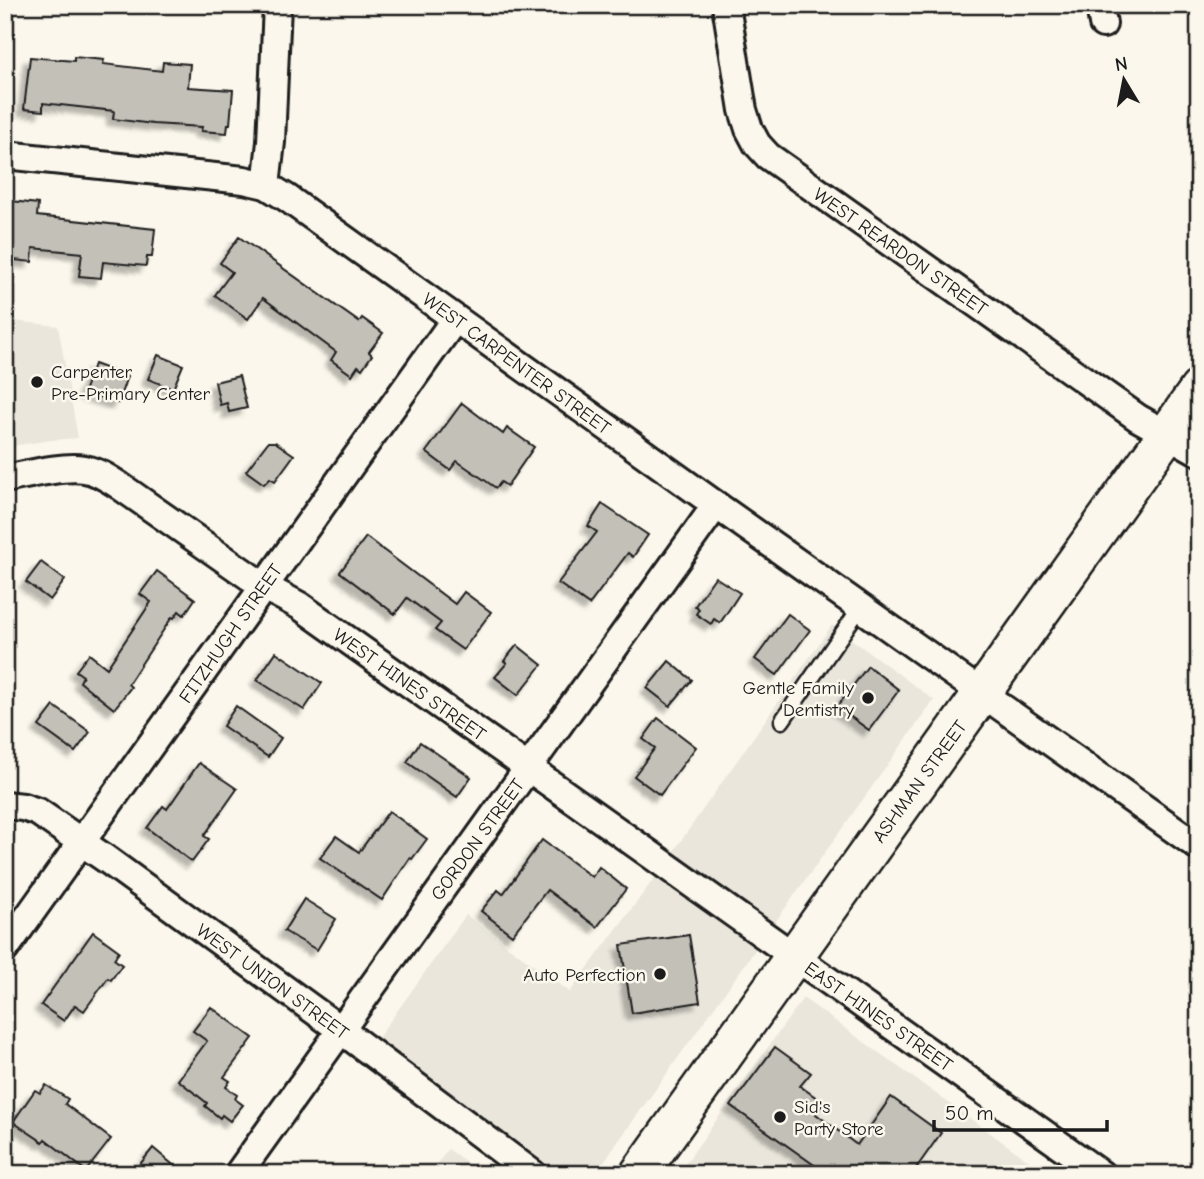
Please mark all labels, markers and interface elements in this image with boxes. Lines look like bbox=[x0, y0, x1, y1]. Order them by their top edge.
north arrow bbox=[1088, 46, 1158, 116]
text: N bbox=[1113, 52, 1129, 76]
street label: WEST REARDON STREET bbox=[809, 183, 992, 320]
street label: WEST CARPENTER STREET bbox=[418, 288, 615, 439]
place label: Carpenter Pre-Primary Center bbox=[51, 361, 210, 405]
marker: Carpenter Pre-Primary Center bbox=[29, 374, 45, 390]
street label: FITZHUGH STREET bbox=[175, 560, 287, 707]
street label: WEST HINES STREET bbox=[329, 624, 490, 746]
place label: Gentle Family Dentistry bbox=[743, 677, 854, 721]
marker: Gentle Family Dentistry bbox=[860, 690, 876, 706]
street label: ASHMAN STREET bbox=[868, 716, 972, 847]
street label: GORDON STREET bbox=[426, 775, 529, 905]
street label: WEST UNION STREET bbox=[192, 919, 353, 1044]
street label: EAST HINES STREET bbox=[800, 957, 957, 1076]
place label: Auto Perfection bbox=[523, 964, 646, 986]
marker: Auto Perfection bbox=[652, 966, 668, 982]
scale bar bbox=[934, 1088, 1108, 1132]
place label: Sid's Party Store bbox=[794, 1096, 884, 1140]
text: 50 m bbox=[945, 1101, 994, 1125]
marker: Sid's Party Store bbox=[772, 1109, 788, 1125]

